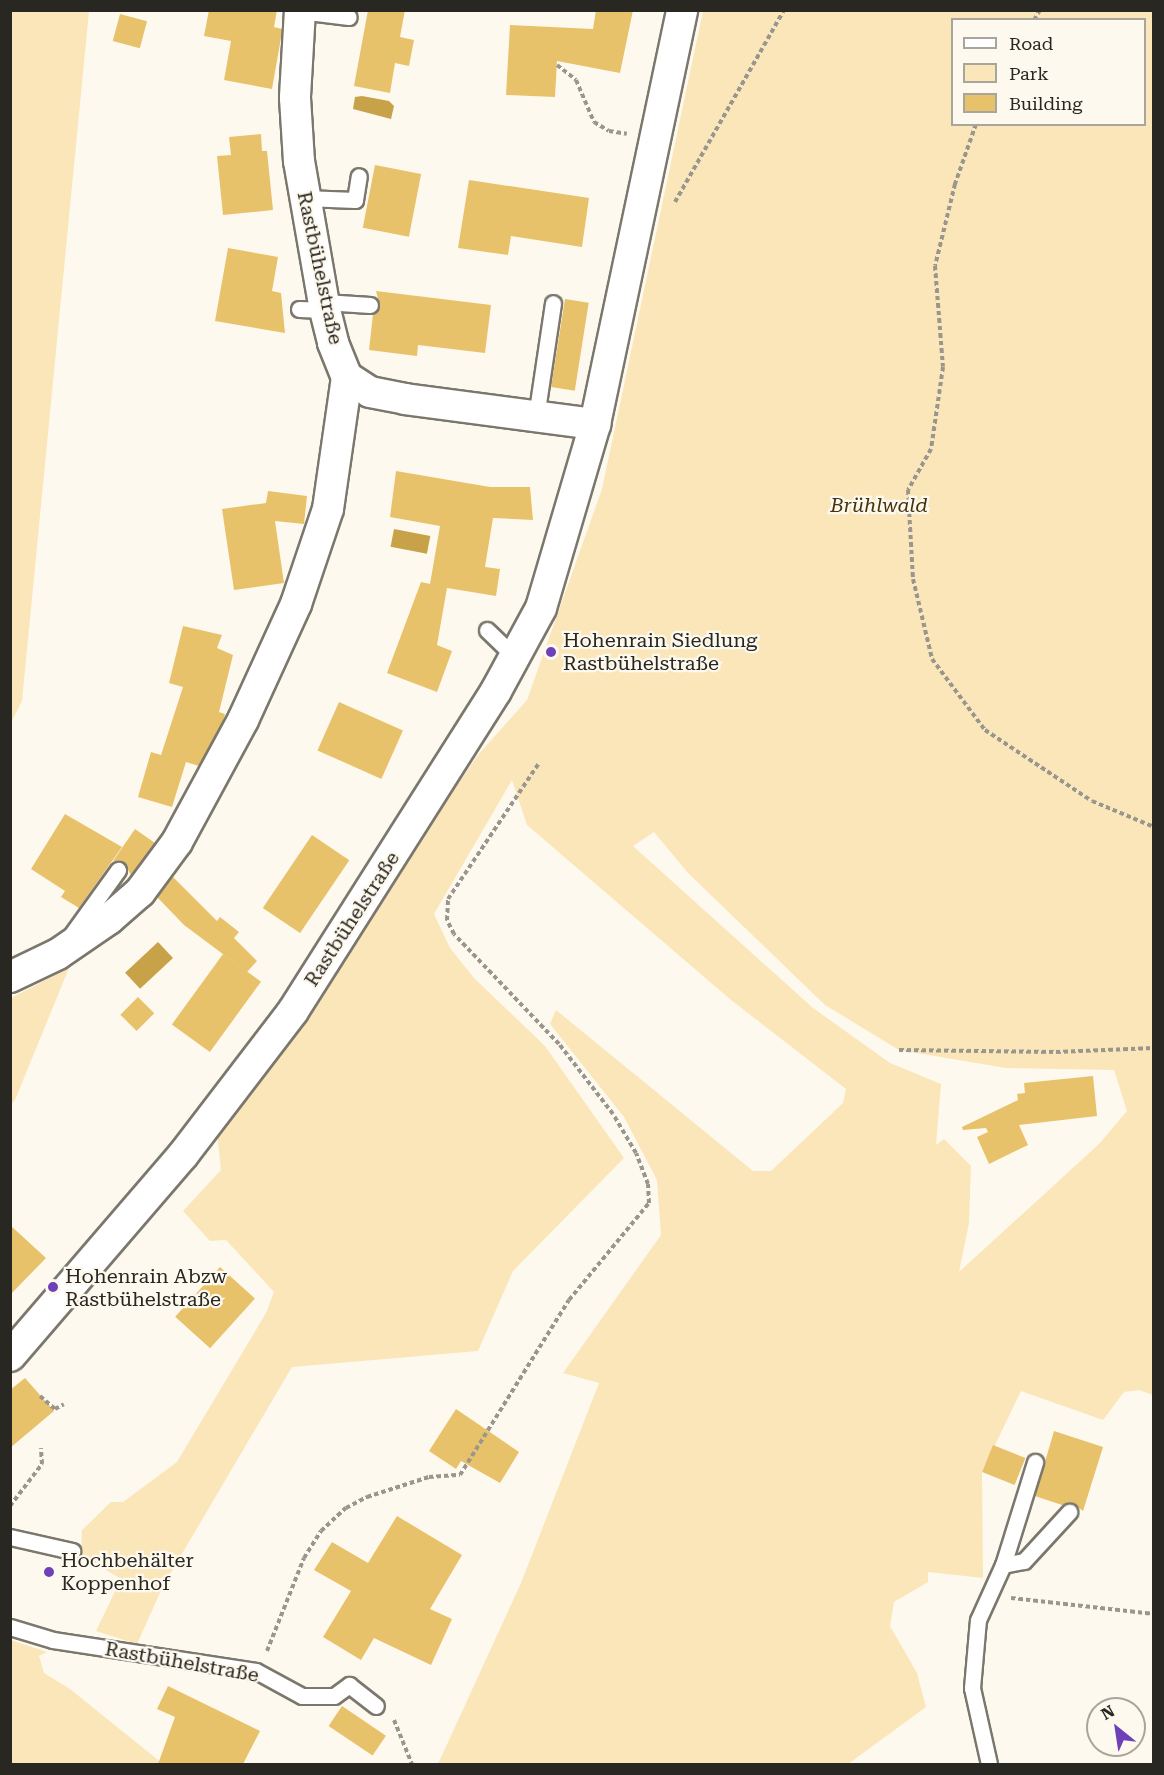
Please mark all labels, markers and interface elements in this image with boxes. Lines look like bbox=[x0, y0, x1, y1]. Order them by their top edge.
legend bbox=[951, 18, 1146, 126]
text: Road bbox=[1009, 33, 1053, 54]
text: Park bbox=[1009, 63, 1049, 84]
text: Building bbox=[1009, 93, 1083, 114]
street label: Rastbühelstraße bbox=[292, 189, 348, 347]
park label: Brühlwald bbox=[830, 493, 928, 517]
place label: Hohenrain Siedlung Rastbühelstraße bbox=[563, 628, 757, 675]
marker: Hohenrain Siedlung Rastbühelstraße bbox=[544, 645, 558, 659]
street label: Rastbühelstraße bbox=[299, 847, 405, 991]
place label: Hohenrain Abzw Rastbühelstraße bbox=[65, 1264, 227, 1311]
marker: Hohenrain Abzw Rastbühelstraße bbox=[46, 1280, 60, 1294]
place label: Hochbehälter Koppenhof bbox=[61, 1548, 194, 1595]
marker: Hochbehälter Koppenhof bbox=[42, 1565, 56, 1579]
street label: Rastbühelstraße bbox=[103, 1637, 261, 1687]
north arrow bbox=[1086, 1697, 1146, 1757]
text: N bbox=[1098, 1701, 1118, 1724]

